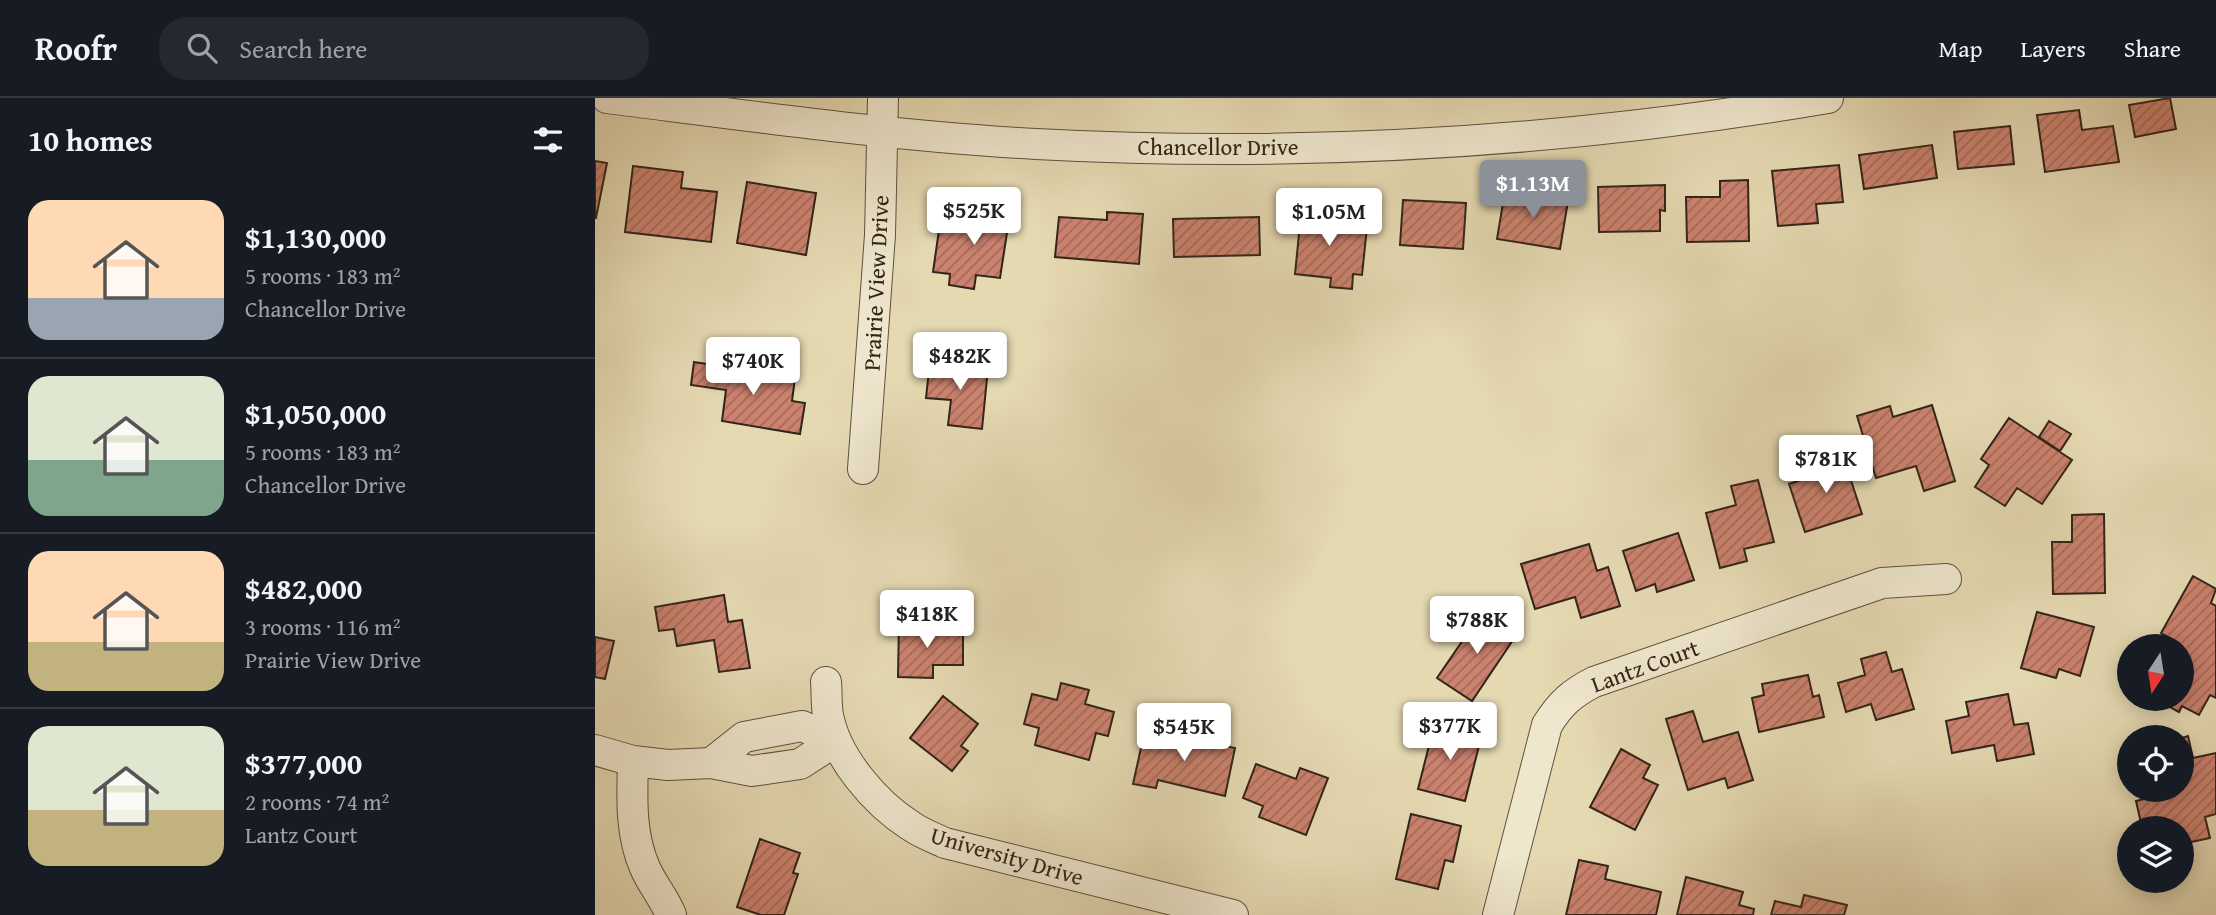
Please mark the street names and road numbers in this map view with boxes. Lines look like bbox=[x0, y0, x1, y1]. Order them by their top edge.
street label: Chancellor Drive bbox=[1138, 130, 1299, 163]
street label: Prairie View Drive bbox=[854, 194, 897, 372]
street label: Lantz Court bbox=[1586, 631, 1703, 700]
street label: University Drive bbox=[927, 818, 1087, 893]

